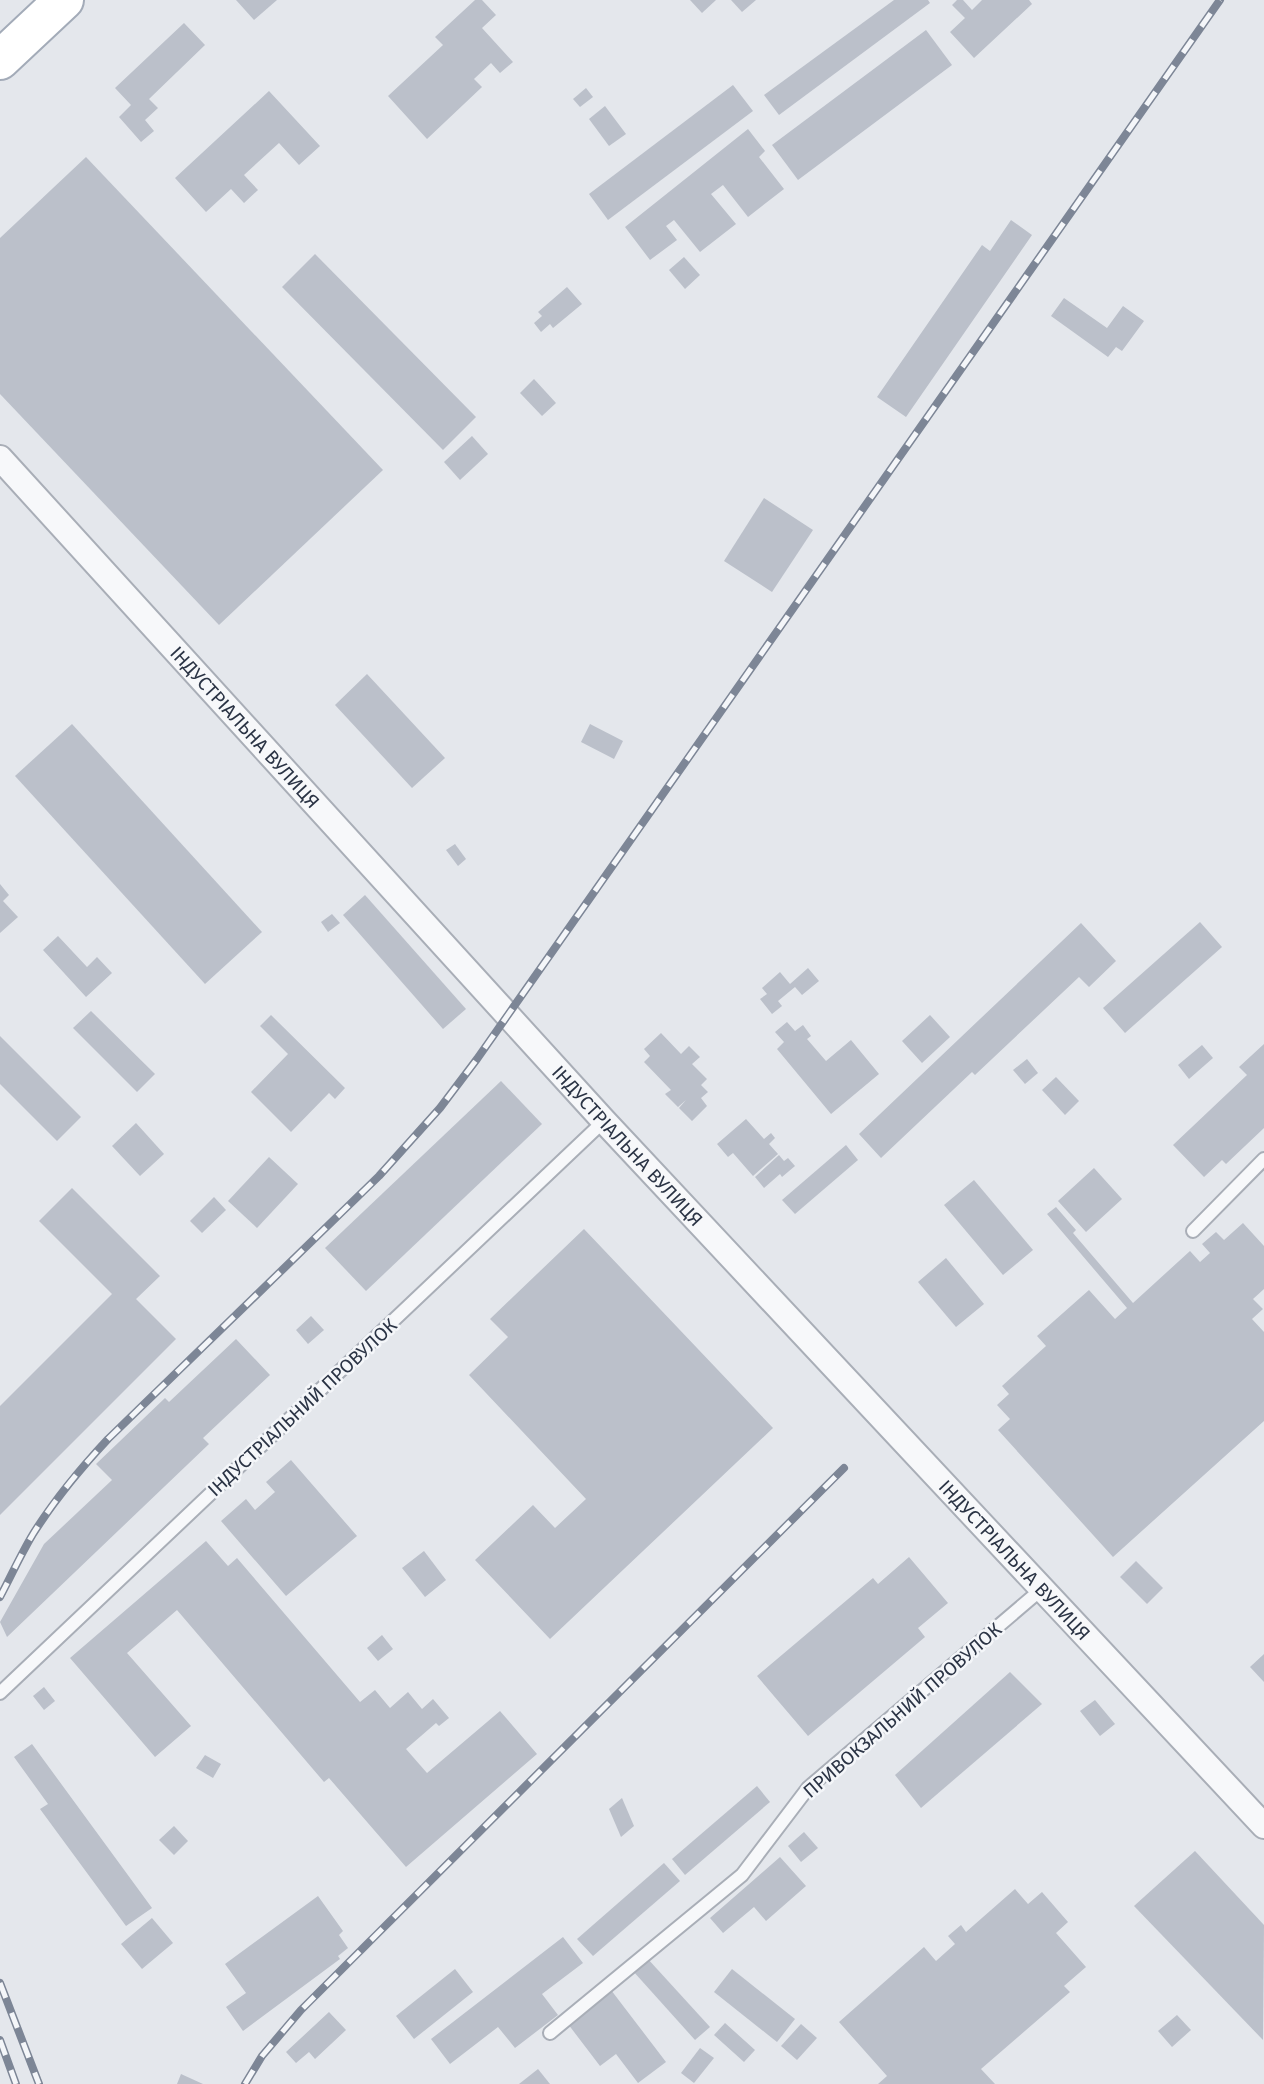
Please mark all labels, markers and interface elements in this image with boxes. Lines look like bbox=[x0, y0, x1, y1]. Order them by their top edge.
street label: ІНДУСТРІАЛЬНА ВУЛИЦЯ bbox=[165, 642, 324, 813]
street label: ІНДУСТРІАЛЬНА ВУЛИЦЯ bbox=[547, 1061, 707, 1231]
street label: ІНДУСТРІАЛЬНИЙ ПРОВУЛОК bbox=[203, 1314, 402, 1501]
street label: ІНДУСТРІАЛЬНА ВУЛИЦЯ bbox=[934, 1475, 1095, 1645]
street label: ПРИВОКЗАЛЬНИЙ ПРОВУЛОК bbox=[798, 1618, 1006, 1803]

